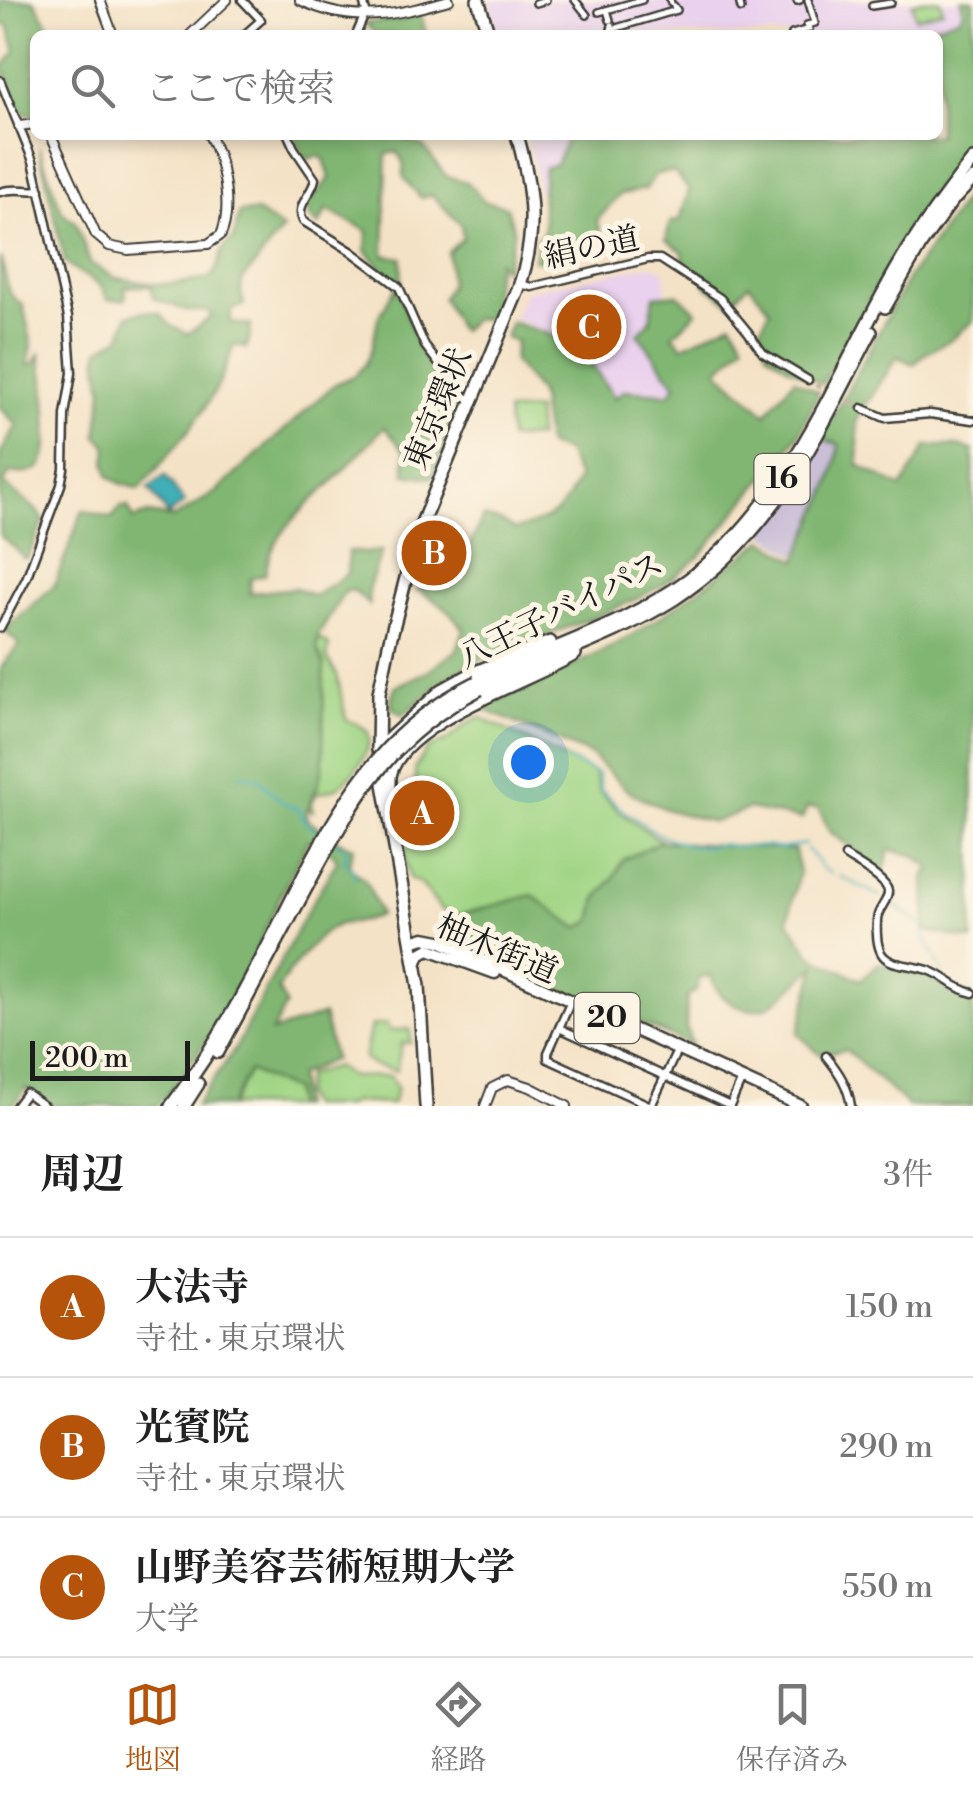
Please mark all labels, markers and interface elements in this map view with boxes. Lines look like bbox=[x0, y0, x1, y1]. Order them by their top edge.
search box bbox=[30, 30, 943, 140]
icon: search bbox=[65, 58, 120, 113]
text: ここで検索 bbox=[145, 66, 335, 113]
street label: 絹の道 bbox=[541, 218, 643, 278]
pin: C bbox=[556, 290, 622, 364]
street label: 東京環状 bbox=[395, 342, 481, 476]
road number: 16 bbox=[754, 454, 810, 504]
pin: B bbox=[402, 516, 466, 590]
street label: 八王子バイパス bbox=[452, 544, 670, 678]
your location bbox=[503, 737, 554, 788]
pin: A bbox=[390, 776, 454, 850]
street label: 柚木街道 bbox=[430, 906, 564, 992]
road number: 20 bbox=[574, 993, 640, 1043]
scale bar bbox=[30, 1036, 190, 1080]
text: 200 m bbox=[45, 1041, 128, 1076]
text: 周辺 bbox=[40, 1149, 124, 1202]
text: 3件 bbox=[883, 1155, 933, 1195]
text: 大法寺 bbox=[135, 1265, 249, 1312]
text: A bbox=[61, 1287, 84, 1327]
text: 150 m bbox=[846, 1287, 933, 1327]
text: 寺社 · 東京環状 bbox=[135, 1319, 346, 1359]
text: 光賓院 bbox=[135, 1405, 249, 1452]
text: B bbox=[60, 1427, 85, 1467]
text: 290 m bbox=[840, 1427, 933, 1467]
text: 寺社 · 東京環状 bbox=[135, 1459, 346, 1499]
text: 山野美容芸術短期大学 bbox=[135, 1545, 515, 1592]
text: C bbox=[61, 1567, 84, 1607]
text: 550 m bbox=[842, 1567, 933, 1607]
text: 大学 bbox=[135, 1599, 199, 1639]
tab: 地図 bbox=[125, 1677, 181, 1778]
tab: 経路 bbox=[430, 1677, 486, 1778]
tab: 保存済み bbox=[736, 1677, 848, 1778]

